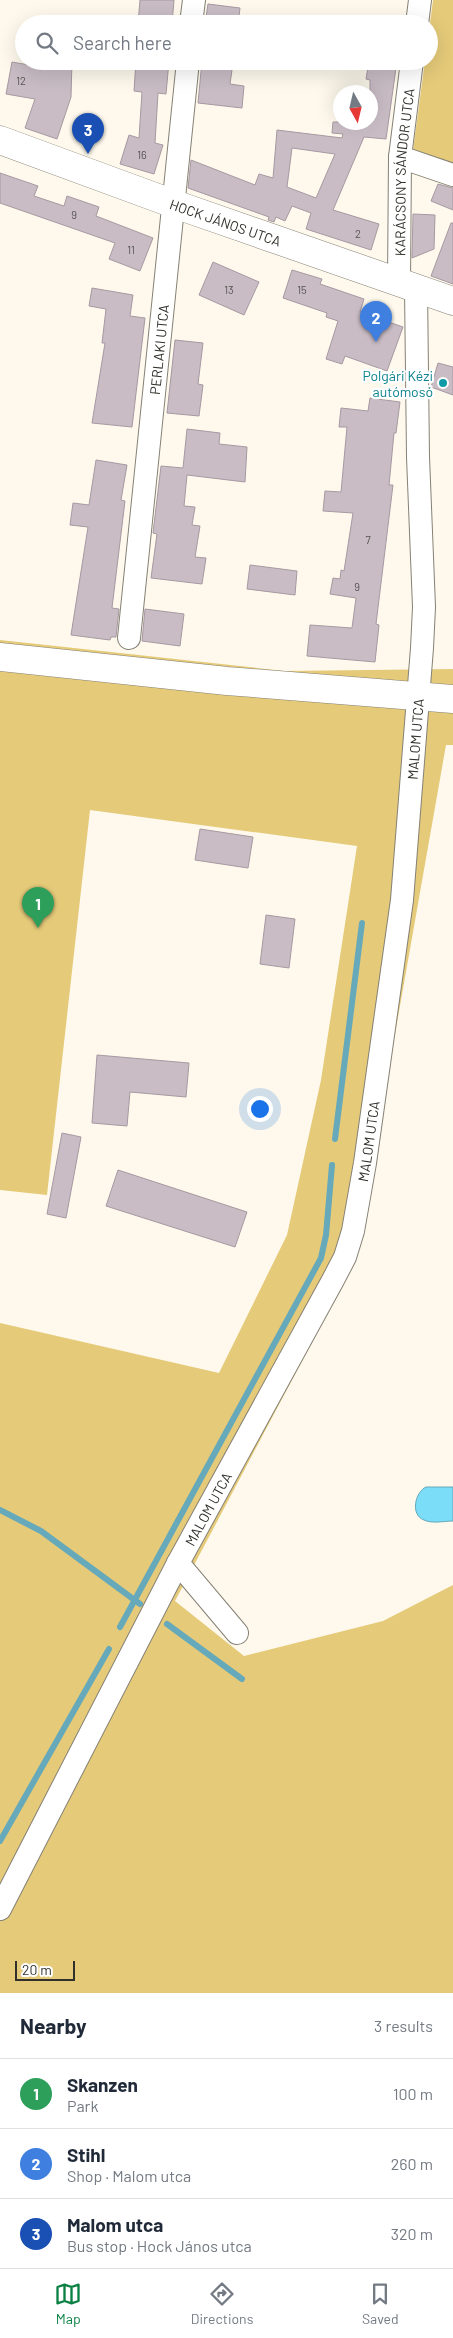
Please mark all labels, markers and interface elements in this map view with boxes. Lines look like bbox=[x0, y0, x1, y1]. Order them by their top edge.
search box bbox=[15, 15, 438, 70]
icon: search bbox=[33, 29, 61, 57]
text: Search here bbox=[73, 31, 172, 54]
house number: 12 bbox=[16, 74, 26, 87]
north arrow bbox=[333, 85, 378, 130]
street label: KARÁCSONY SÁNDOR UTCA bbox=[391, 87, 417, 256]
pin: 3 bbox=[72, 113, 104, 154]
house number: 16 bbox=[137, 148, 147, 161]
street label: HOCK JÁNOS UTCA bbox=[168, 195, 284, 249]
house number: 9 bbox=[71, 208, 77, 221]
house number: 2 bbox=[355, 227, 361, 240]
house number: 11 bbox=[127, 243, 135, 256]
house number: 13 bbox=[224, 283, 234, 296]
house number: 15 bbox=[297, 283, 307, 296]
pin: 2 bbox=[360, 301, 392, 342]
street label: PERLAKI UTCA bbox=[145, 303, 172, 396]
place label: Polgári Kézi autómosó bbox=[362, 367, 433, 400]
marker: Polgári Kézi autómosó bbox=[437, 377, 449, 389]
house number: 7 bbox=[365, 533, 371, 546]
house number: 9 bbox=[354, 580, 360, 593]
street label: MALOM UTCA bbox=[403, 697, 427, 780]
pin: 1 bbox=[22, 887, 54, 928]
your location bbox=[247, 1096, 273, 1122]
street label: MALOM UTCA bbox=[353, 1099, 382, 1183]
street label: MALOM UTCA bbox=[181, 1469, 235, 1548]
scale bar bbox=[15, 1958, 75, 1981]
text: 20 m bbox=[22, 1961, 52, 1978]
text: Nearby bbox=[20, 2013, 86, 2038]
text: 3 results bbox=[374, 2016, 433, 2035]
text: Skanzen bbox=[67, 2073, 138, 2096]
text: 1 bbox=[33, 2084, 39, 2103]
text: 100 m bbox=[393, 2084, 433, 2103]
text: Park bbox=[67, 2096, 98, 2115]
text: Stihl bbox=[67, 2143, 105, 2166]
text: 2 bbox=[32, 2154, 40, 2173]
text: 260 m bbox=[391, 2154, 433, 2173]
text: Shop · Malom utca bbox=[67, 2166, 191, 2185]
text: Malom utca bbox=[67, 2213, 163, 2236]
text: 3 bbox=[32, 2224, 40, 2243]
text: 320 m bbox=[391, 2224, 433, 2243]
text: Bus stop · Hock János utca bbox=[67, 2236, 252, 2255]
tab: Map bbox=[54, 2280, 82, 2327]
tab: Directions bbox=[191, 2280, 253, 2327]
tab: Saved bbox=[362, 2280, 399, 2327]

